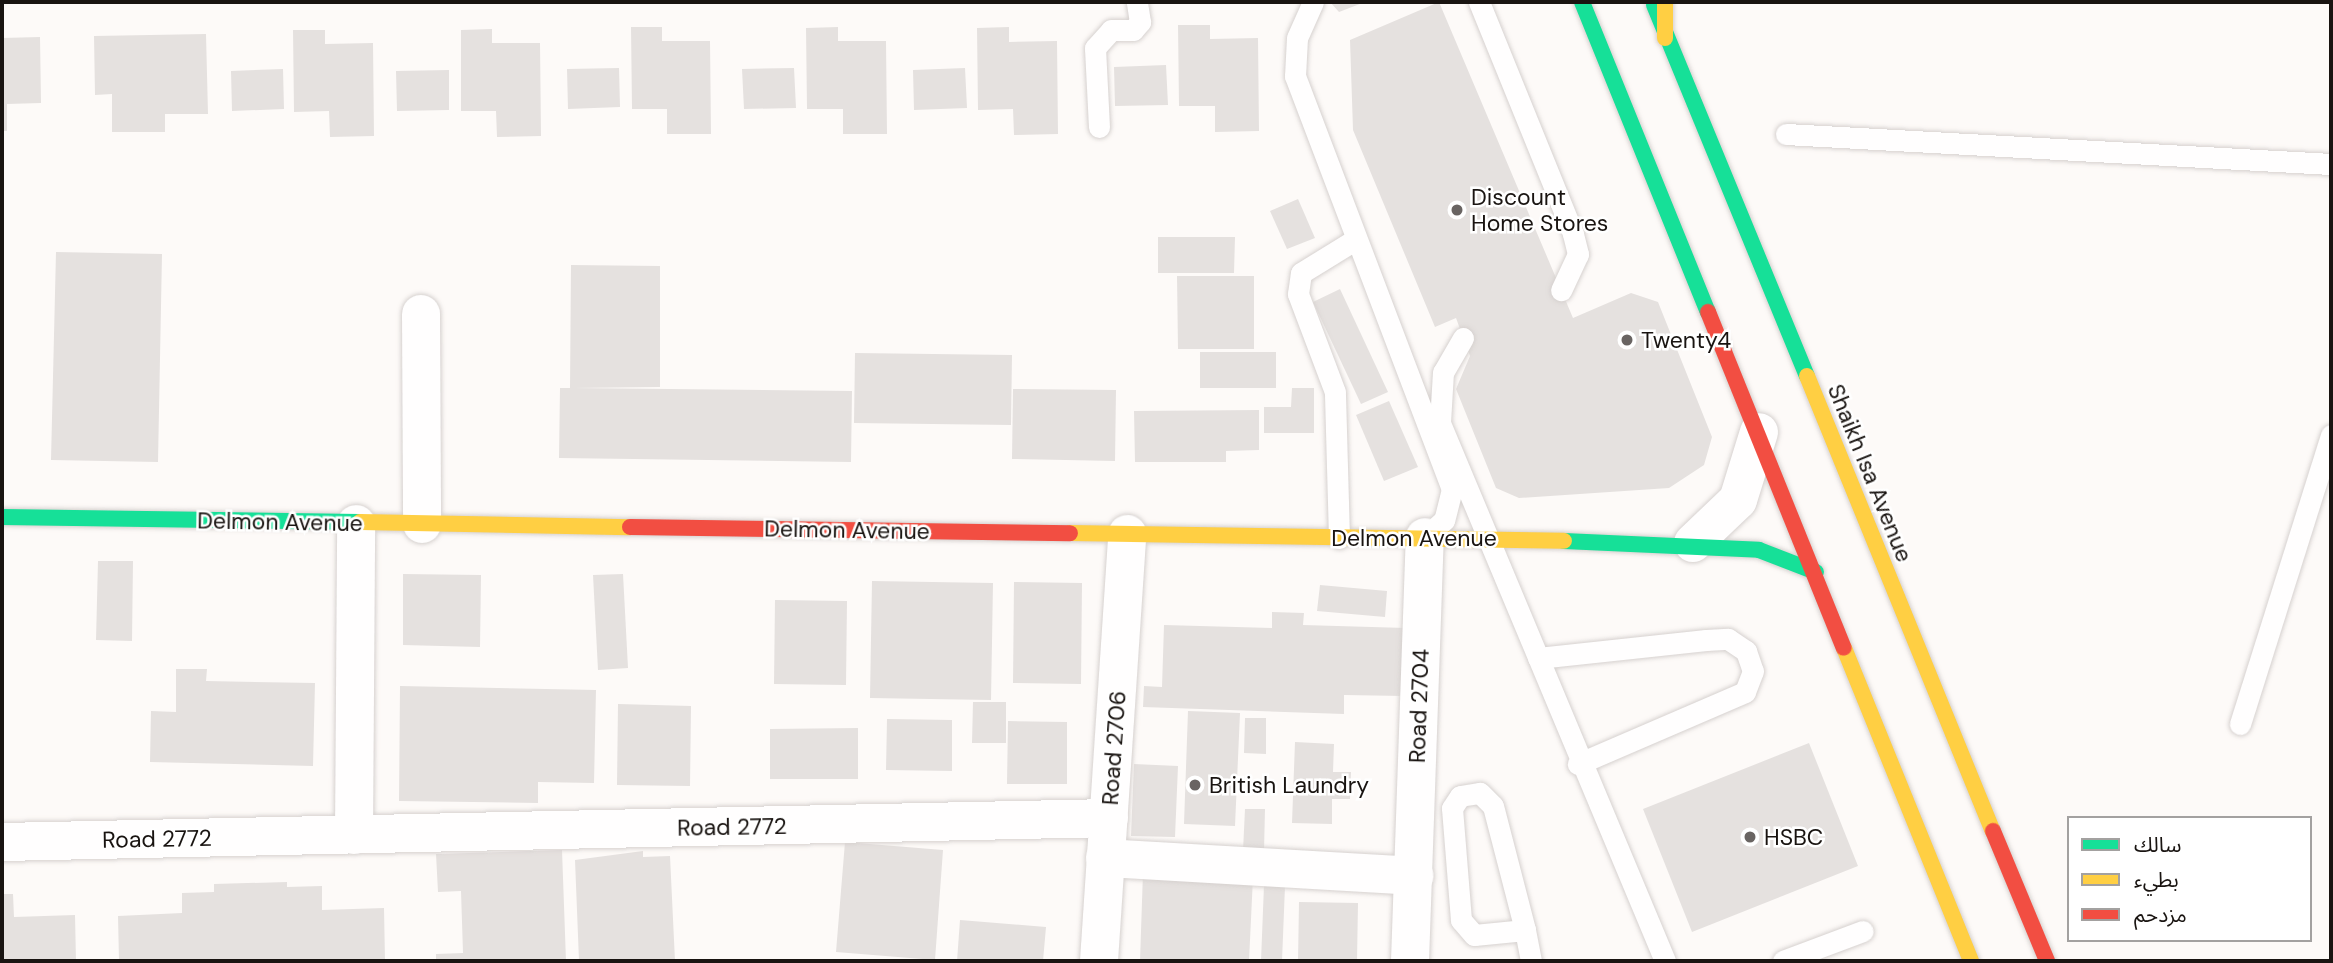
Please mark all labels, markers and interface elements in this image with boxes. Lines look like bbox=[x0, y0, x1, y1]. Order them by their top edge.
place label: Discount Home Stores bbox=[1471, 183, 1608, 237]
marker: Discount Home Stores bbox=[1449, 202, 1465, 218]
place label: Twenty4 bbox=[1641, 326, 1731, 354]
marker: Twenty4 bbox=[1619, 332, 1635, 348]
street label: Shaikh Isa Avenue bbox=[1822, 380, 1918, 566]
street label: Delmon Avenue bbox=[197, 507, 363, 537]
street label: Delmon Avenue bbox=[764, 515, 930, 545]
street label: Delmon Avenue bbox=[1331, 524, 1497, 552]
street label: Road 2704 bbox=[1403, 648, 1435, 764]
street label: Road 2706 bbox=[1096, 690, 1132, 806]
place label: British Laundry bbox=[1209, 771, 1369, 799]
marker: British Laundry bbox=[1187, 777, 1203, 793]
street label: Road 2772 bbox=[677, 812, 787, 842]
legend bbox=[2067, 816, 2312, 942]
place label: HSBC bbox=[1764, 823, 1823, 851]
street label: Road 2772 bbox=[102, 824, 212, 854]
marker: HSBC bbox=[1742, 829, 1758, 845]
text: سالك bbox=[2134, 831, 2181, 859]
text: بطيء bbox=[2134, 866, 2179, 894]
text: مزدحم bbox=[2134, 901, 2187, 929]

